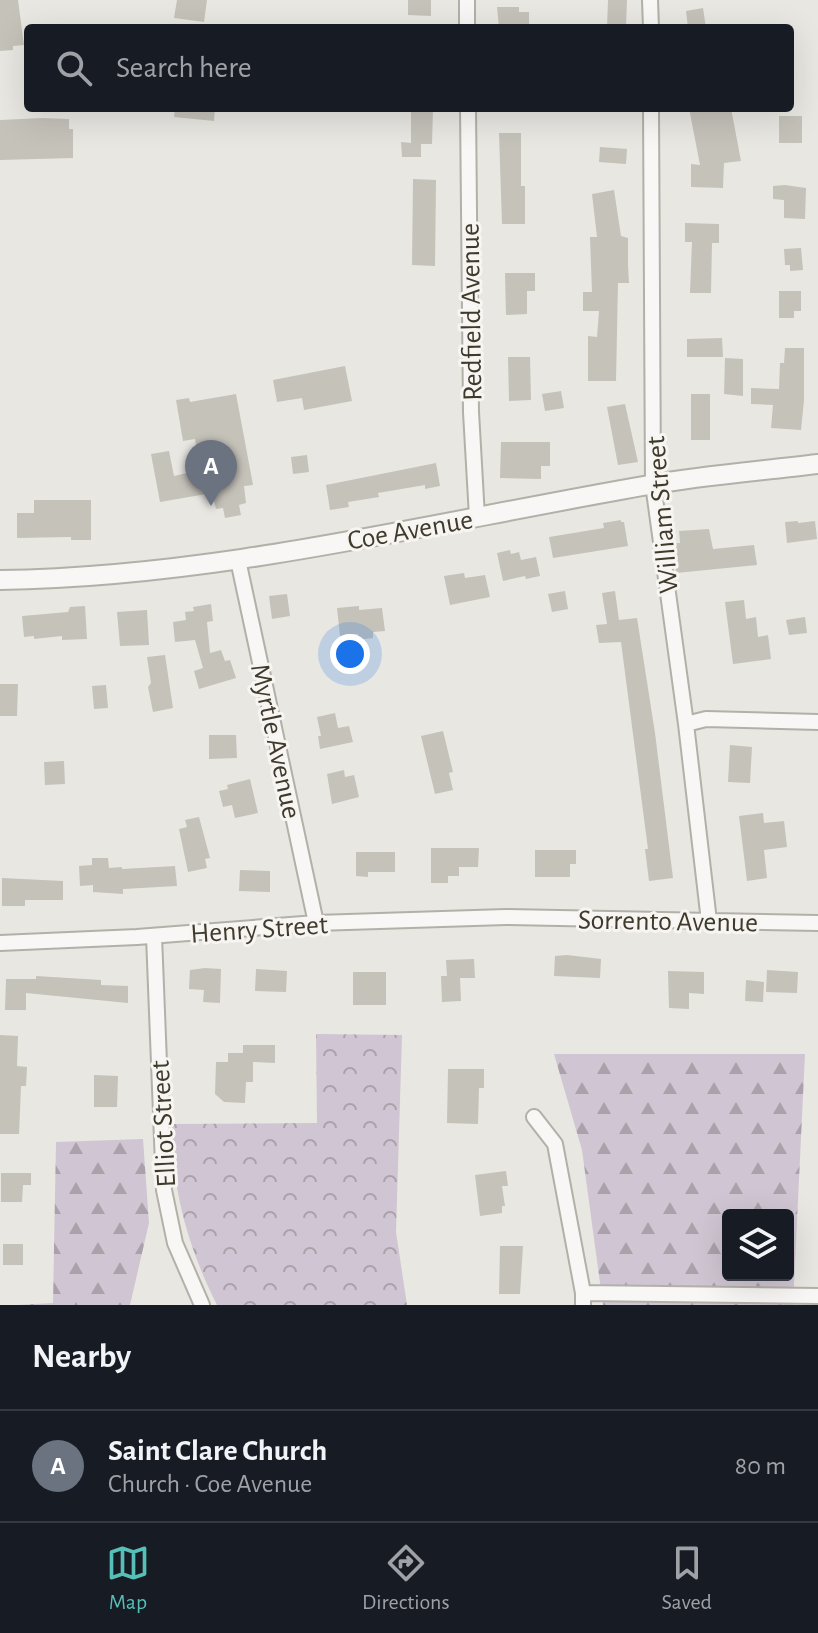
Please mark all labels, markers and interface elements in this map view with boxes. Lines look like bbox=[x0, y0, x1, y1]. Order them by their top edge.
search box bbox=[24, 24, 794, 112]
icon: search bbox=[52, 46, 96, 90]
text: Search here bbox=[116, 53, 252, 83]
street label: Redfield Avenue bbox=[456, 223, 488, 401]
street label: William Street bbox=[642, 435, 684, 595]
pin: A bbox=[185, 440, 237, 506]
street label: Coe Avenue bbox=[345, 506, 475, 556]
your location bbox=[330, 634, 370, 674]
street label: Myrtle Avenue bbox=[245, 661, 305, 821]
street label: Sorrento Avenue bbox=[578, 906, 758, 938]
street label: Henry Street bbox=[190, 911, 329, 949]
street label: Elliot Street bbox=[147, 1060, 181, 1188]
map controls bbox=[722, 1209, 794, 1281]
button: layers bbox=[722, 1209, 794, 1281]
text: Nearby bbox=[32, 1340, 131, 1374]
text: Saint Clare Church bbox=[108, 1436, 327, 1466]
text: A bbox=[50, 1453, 66, 1479]
text: 80 m bbox=[735, 1453, 786, 1479]
text: Church · Coe Avenue bbox=[108, 1471, 312, 1497]
tab: Map bbox=[106, 1541, 150, 1615]
tab: Directions bbox=[362, 1541, 450, 1615]
tab: Saved bbox=[662, 1541, 712, 1615]

